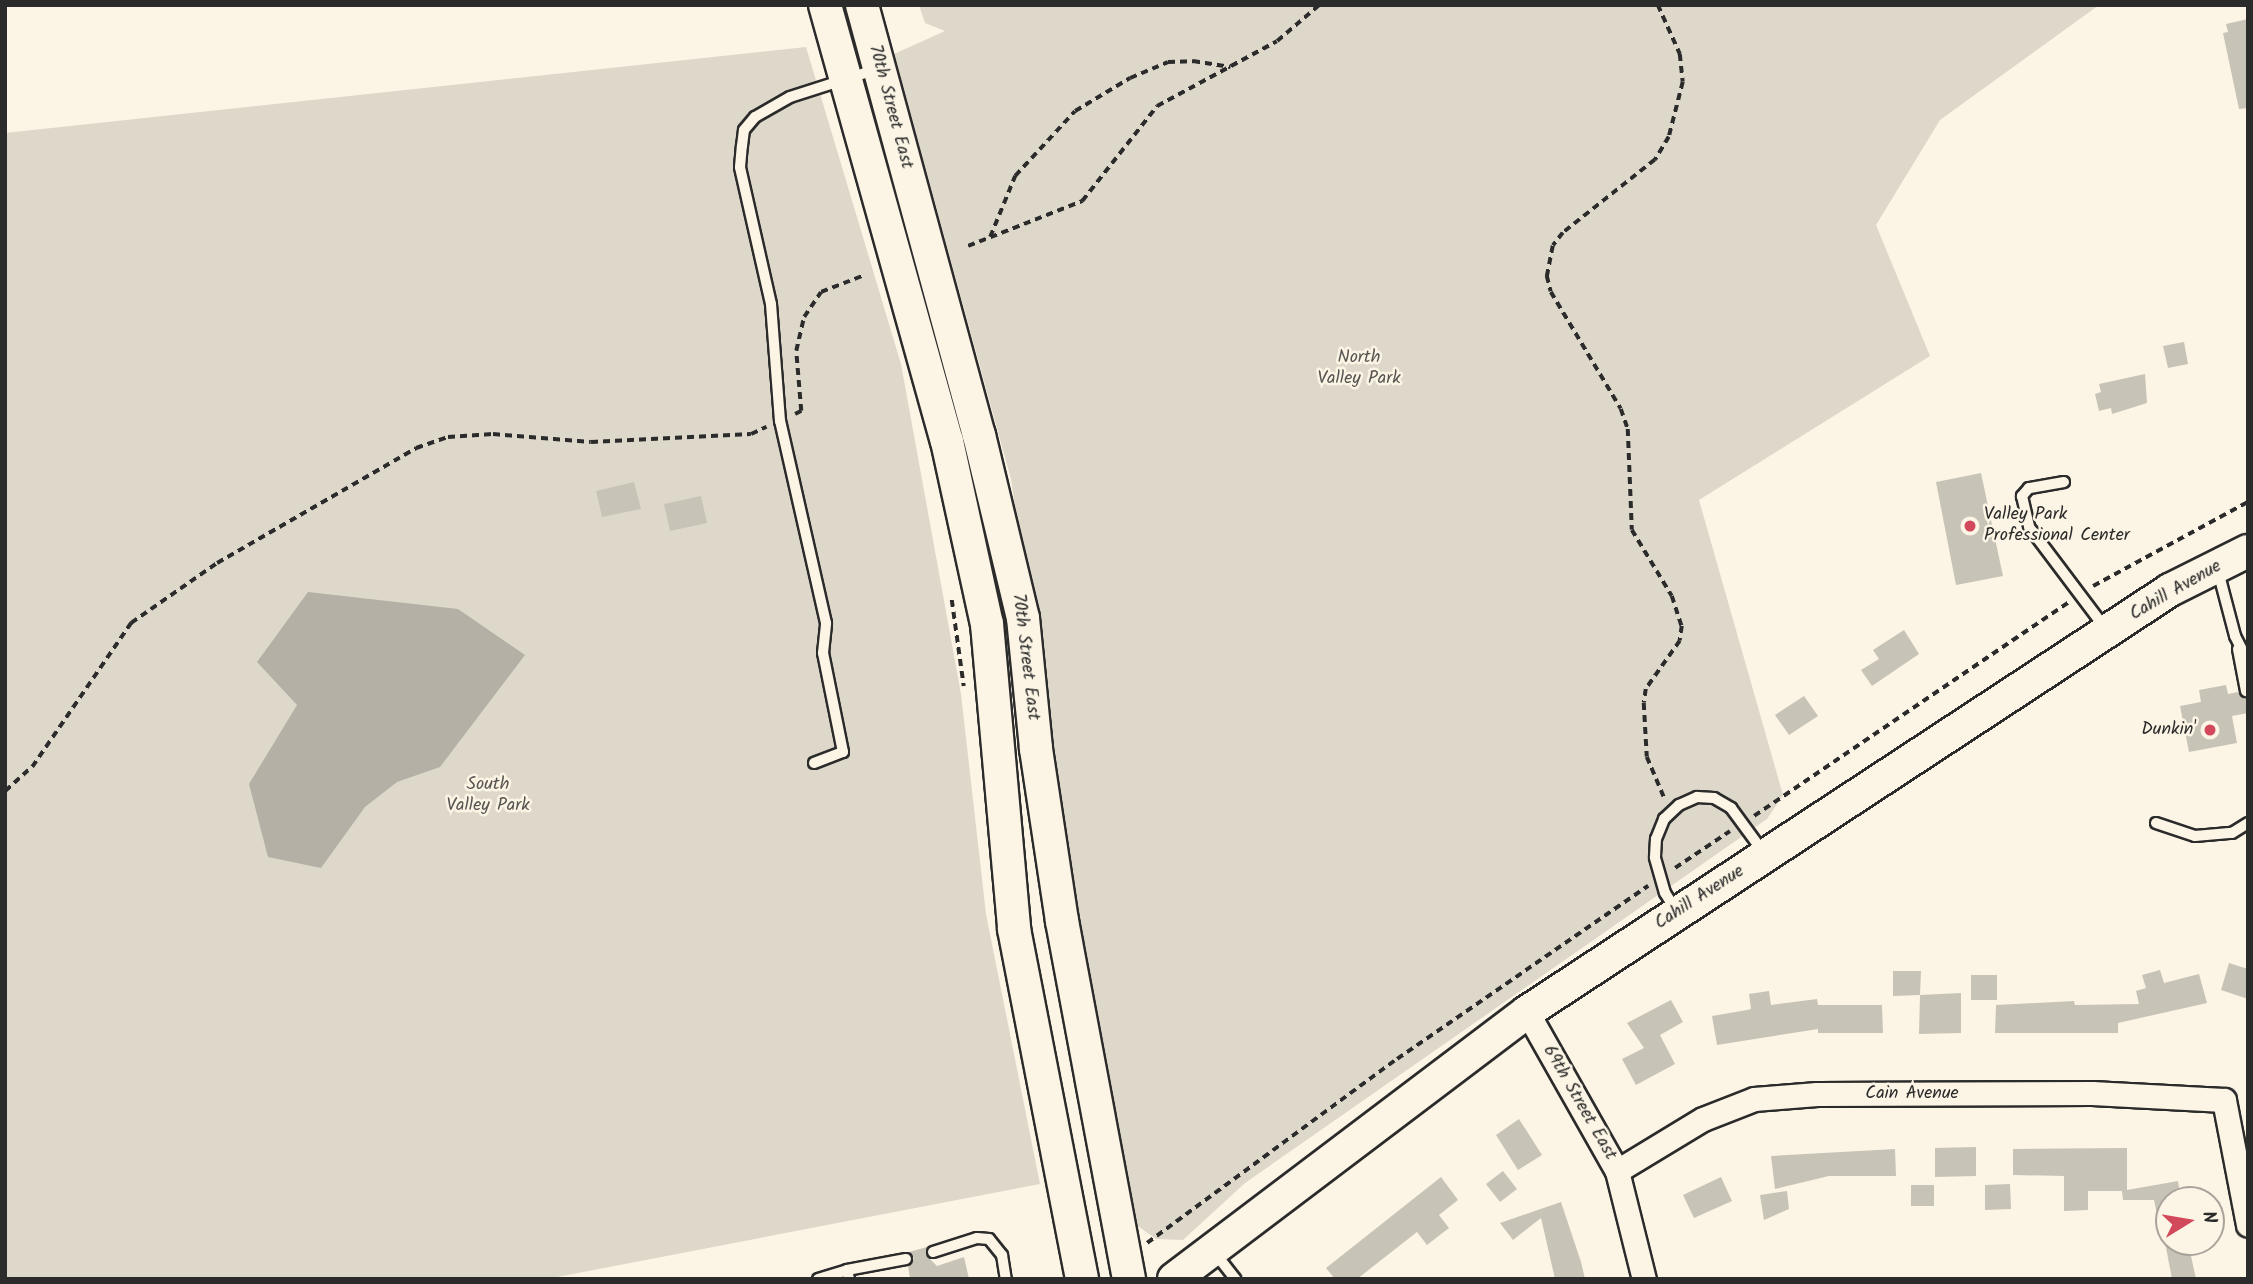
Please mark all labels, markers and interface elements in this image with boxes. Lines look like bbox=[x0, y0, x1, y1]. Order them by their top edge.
street label: 70th Street East bbox=[863, 43, 917, 171]
park label: North Valley Park bbox=[1317, 348, 1401, 390]
place label: Valley Park Professional Center bbox=[1984, 505, 2130, 548]
marker: Valley Park Professional Center bbox=[1962, 518, 1978, 534]
street label: Cahill Avenue bbox=[2126, 556, 2226, 626]
street label: 70th Street East bbox=[1007, 592, 1043, 722]
place label: Dunkin' bbox=[2141, 719, 2196, 741]
marker: Dunkin' bbox=[2202, 722, 2218, 738]
park label: South Valley Park bbox=[446, 775, 530, 818]
street label: Cahill Avenue bbox=[1651, 861, 1749, 935]
street label: 69th Street East bbox=[1537, 1042, 1621, 1164]
street label: Cain Avenue bbox=[1865, 1083, 1959, 1105]
north arrow bbox=[2155, 1186, 2225, 1256]
text: N bbox=[2193, 1209, 2225, 1226]

